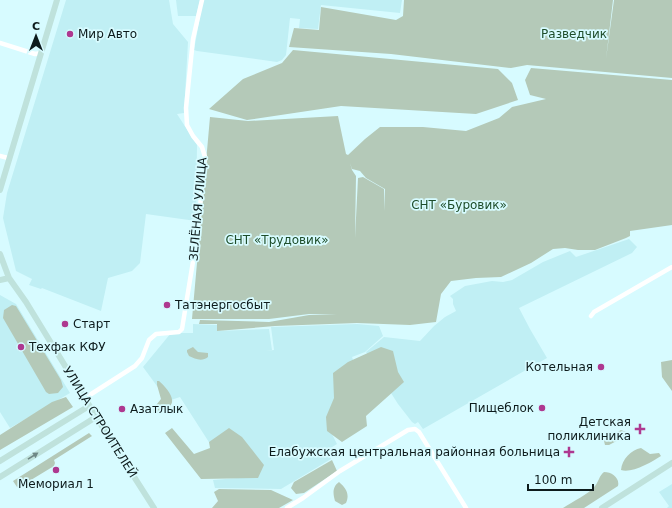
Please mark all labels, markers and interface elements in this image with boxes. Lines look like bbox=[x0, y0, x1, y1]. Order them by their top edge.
north arrow bbox=[16, 16, 56, 56]
text: С bbox=[32, 20, 40, 33]
place label: Мир Авто bbox=[78, 27, 137, 41]
park label: Разведчик bbox=[541, 27, 607, 41]
marker: Мир Авто bbox=[65, 29, 75, 39]
street label: ЗЕЛЁНАЯ УЛИЦА bbox=[185, 156, 210, 261]
park label: СНТ «Буровик» bbox=[411, 198, 507, 212]
park label: СНТ «Трудовик» bbox=[225, 233, 329, 247]
place label: Татэнергосбыт bbox=[174, 298, 270, 312]
marker: Татэнергосбыт bbox=[162, 300, 172, 310]
place label: Старт bbox=[73, 317, 110, 331]
marker: Старт bbox=[60, 319, 70, 329]
place label: Техфак КФУ bbox=[28, 340, 106, 354]
marker: Техфак КФУ bbox=[16, 342, 26, 352]
place label: Котельная bbox=[526, 360, 593, 374]
marker: Котельная bbox=[596, 362, 606, 372]
street label: УЛИЦА СТРОИТЕЛЕЙ bbox=[60, 363, 141, 480]
place label: Пищеблок bbox=[469, 401, 534, 415]
place label: Азатлык bbox=[130, 402, 183, 416]
marker: Пищеблок bbox=[537, 403, 547, 413]
marker: Азатлык bbox=[117, 404, 127, 414]
place label: Детская поликлиника bbox=[547, 415, 631, 443]
marker: Детская поликлиника bbox=[634, 423, 646, 435]
place label: Елабужская центральная районная больница bbox=[269, 445, 560, 459]
marker: Елабужская центральная районная больница bbox=[563, 446, 575, 458]
one-way arrow bbox=[27, 453, 39, 460]
marker: Мемориал 1 bbox=[51, 465, 61, 475]
scale bar bbox=[528, 466, 593, 492]
text: 100 m bbox=[534, 473, 572, 487]
place label: Мемориал 1 bbox=[18, 477, 94, 491]

